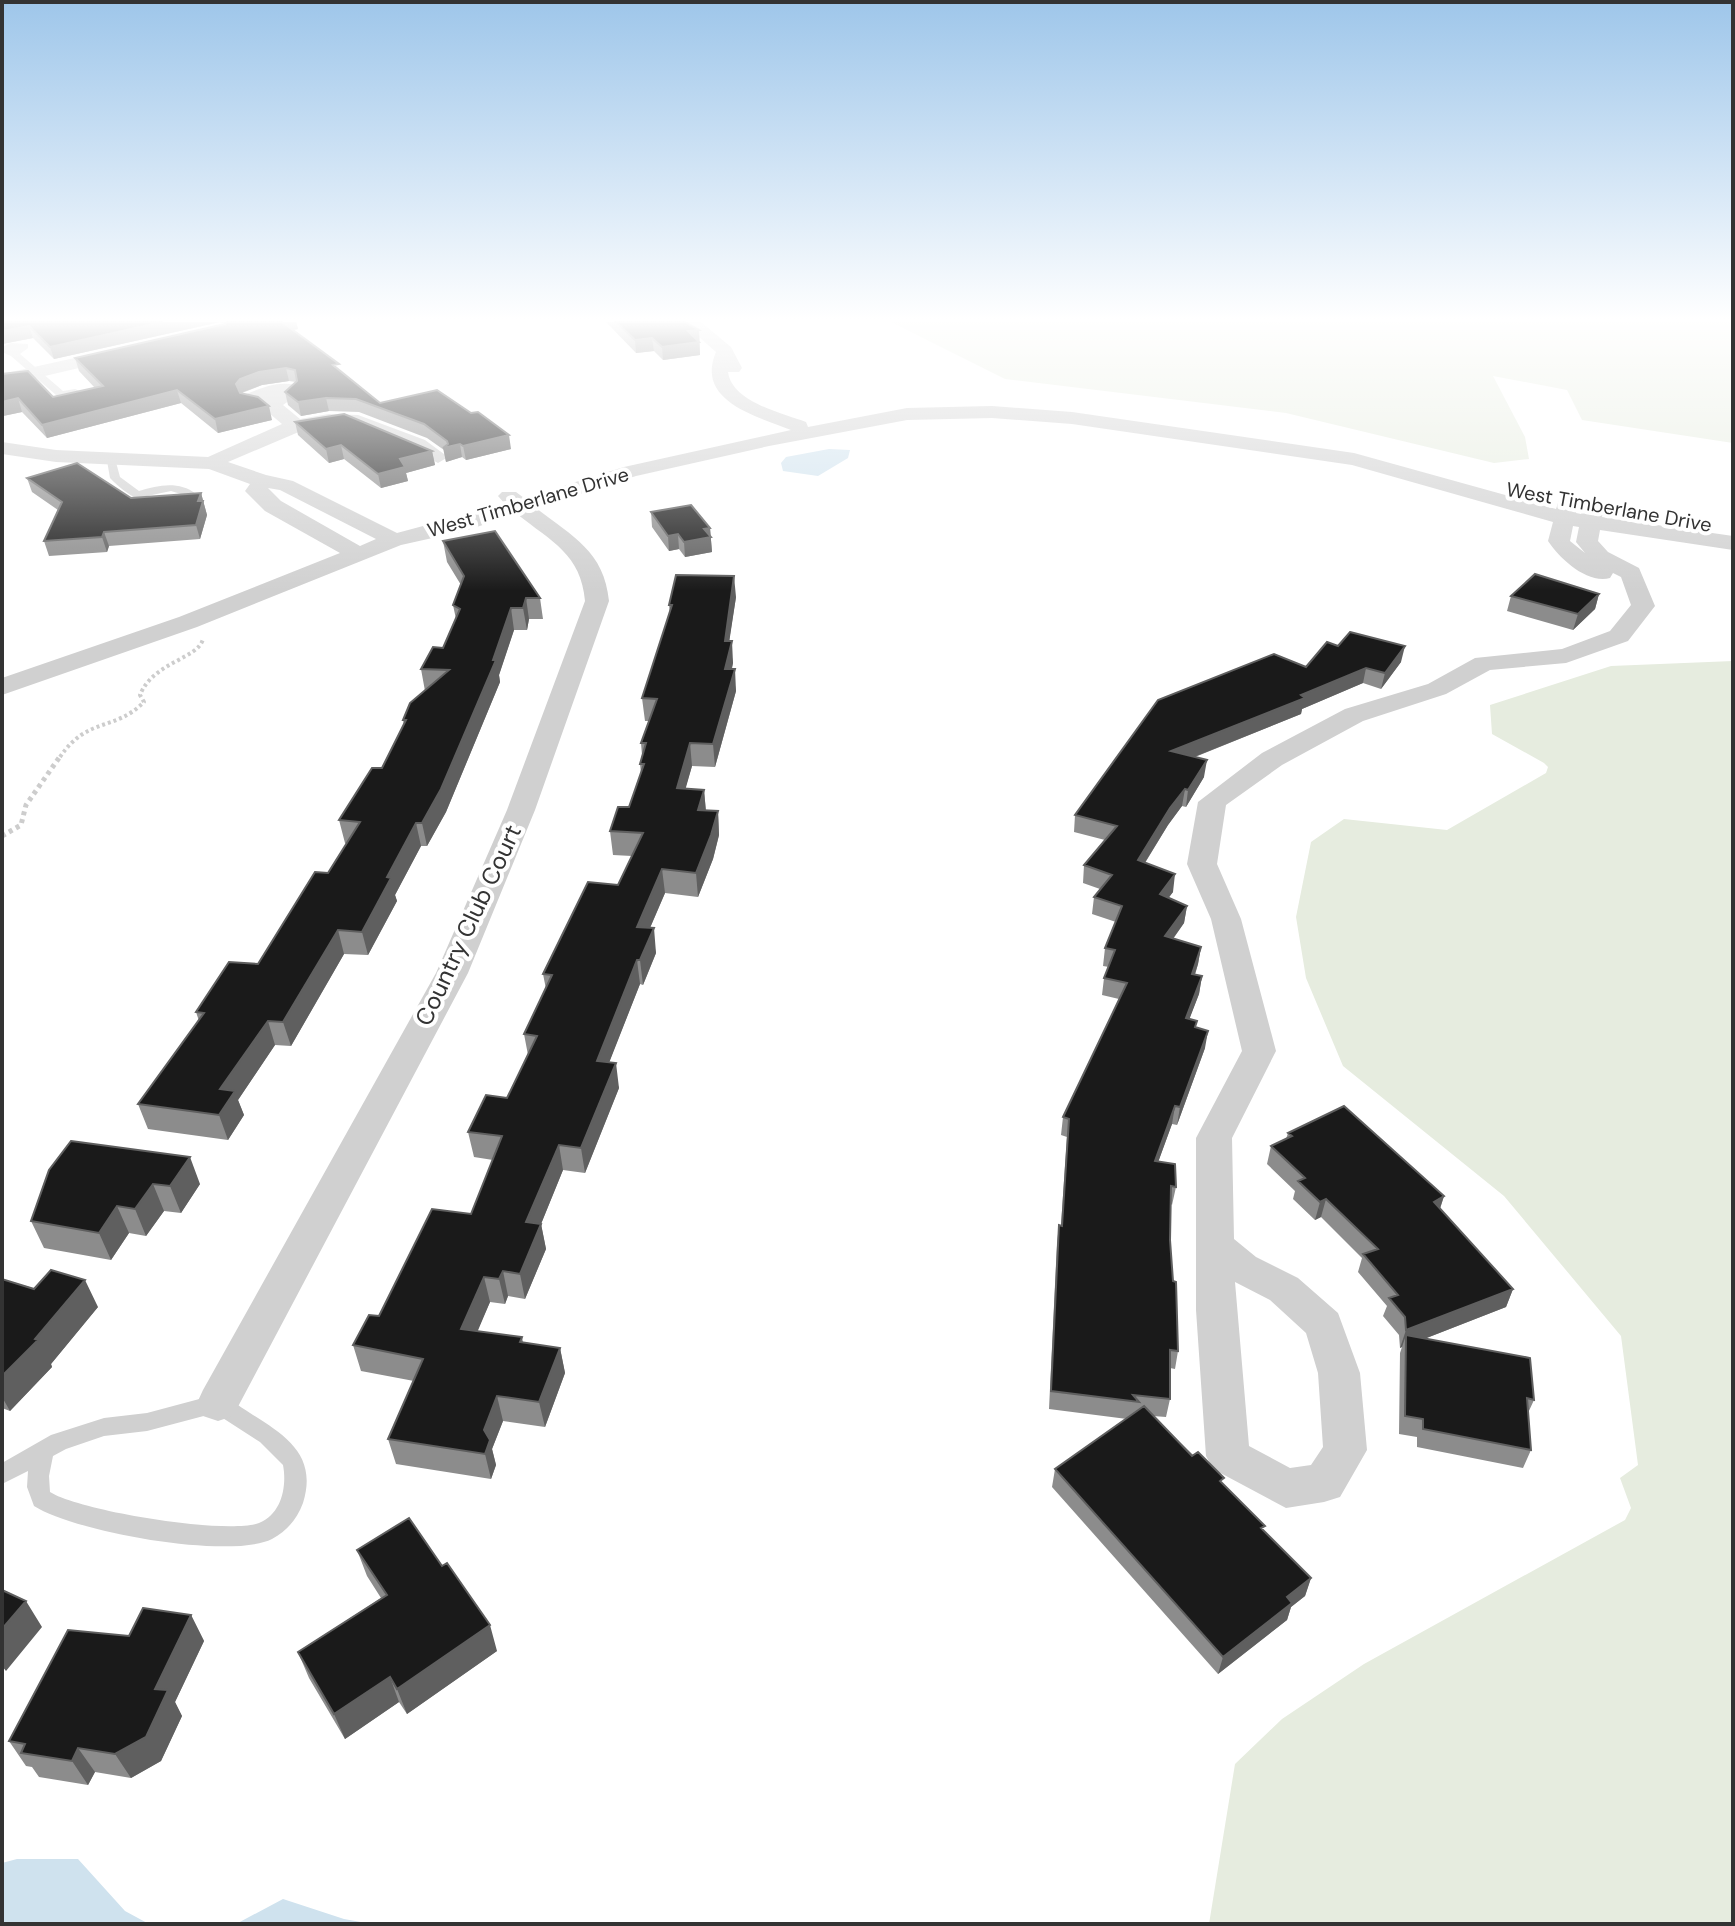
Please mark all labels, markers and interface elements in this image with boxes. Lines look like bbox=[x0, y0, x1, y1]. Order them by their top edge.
street label: West Timberlane Drive bbox=[424, 461, 632, 543]
street label: West Timberlane Drive bbox=[1504, 476, 1714, 538]
street label: Country Club Court bbox=[408, 820, 528, 1030]

